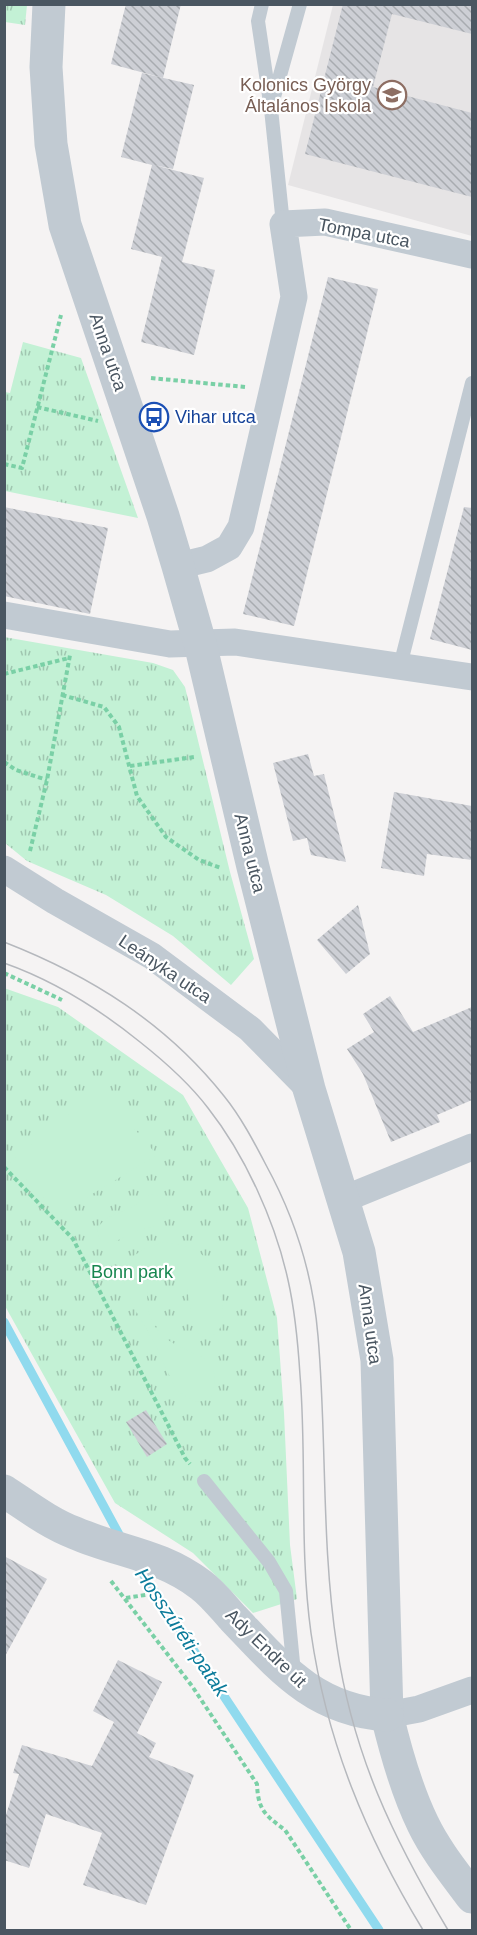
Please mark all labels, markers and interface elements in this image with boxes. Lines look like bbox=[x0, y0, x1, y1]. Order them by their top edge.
place label: Kolonics György Általános Iskola bbox=[240, 75, 372, 116]
school or university icon: Kolonics György Általános Iskola bbox=[376, 79, 408, 111]
street label: Tompa utca bbox=[316, 214, 413, 252]
street label: Anna utca bbox=[85, 310, 131, 395]
bus stop icon: Vihar utca bbox=[138, 401, 170, 433]
place label: Vihar utca bbox=[175, 407, 257, 427]
street label: Anna utca bbox=[230, 811, 270, 896]
street label: Leányka utca bbox=[115, 931, 216, 1008]
park label: Bonn park bbox=[91, 1262, 174, 1282]
street label: Anna utca bbox=[354, 1282, 386, 1367]
water label: Hosszúréti-patak bbox=[131, 1564, 234, 1701]
street label: Ady Endre út bbox=[222, 1605, 310, 1691]

